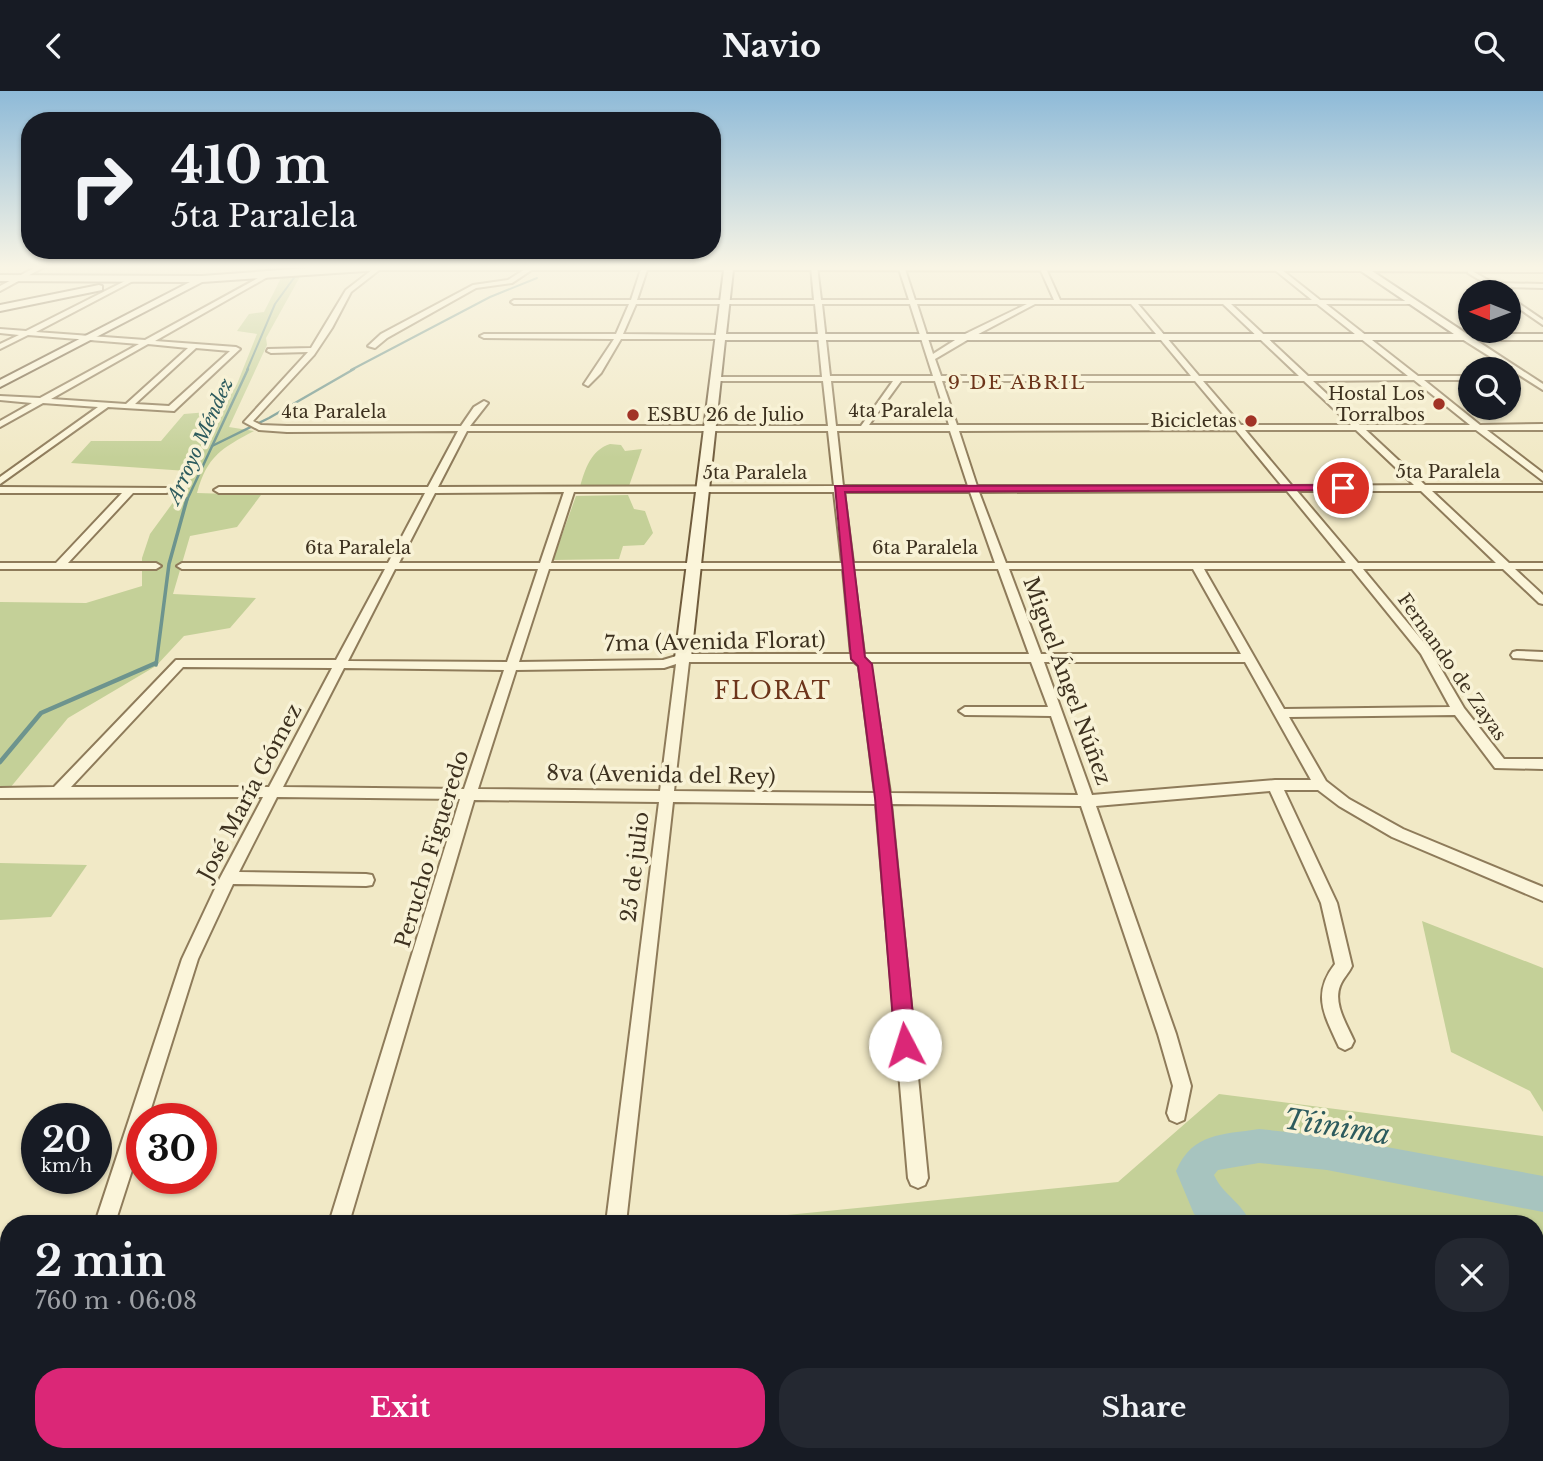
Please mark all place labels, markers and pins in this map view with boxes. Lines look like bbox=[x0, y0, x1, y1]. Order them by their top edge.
place label: Hostal Los Torralbos bbox=[1328, 383, 1425, 426]
marker: Hostal Los Torralbos bbox=[1431, 396, 1447, 412]
place label: ESBU 26 de Julio bbox=[647, 404, 804, 426]
marker: ESBU 26 de Julio bbox=[625, 407, 641, 423]
place label: Bicicletas bbox=[1151, 410, 1237, 432]
marker: Bicicletas bbox=[1243, 413, 1259, 429]
pin bbox=[1313, 458, 1373, 518]

